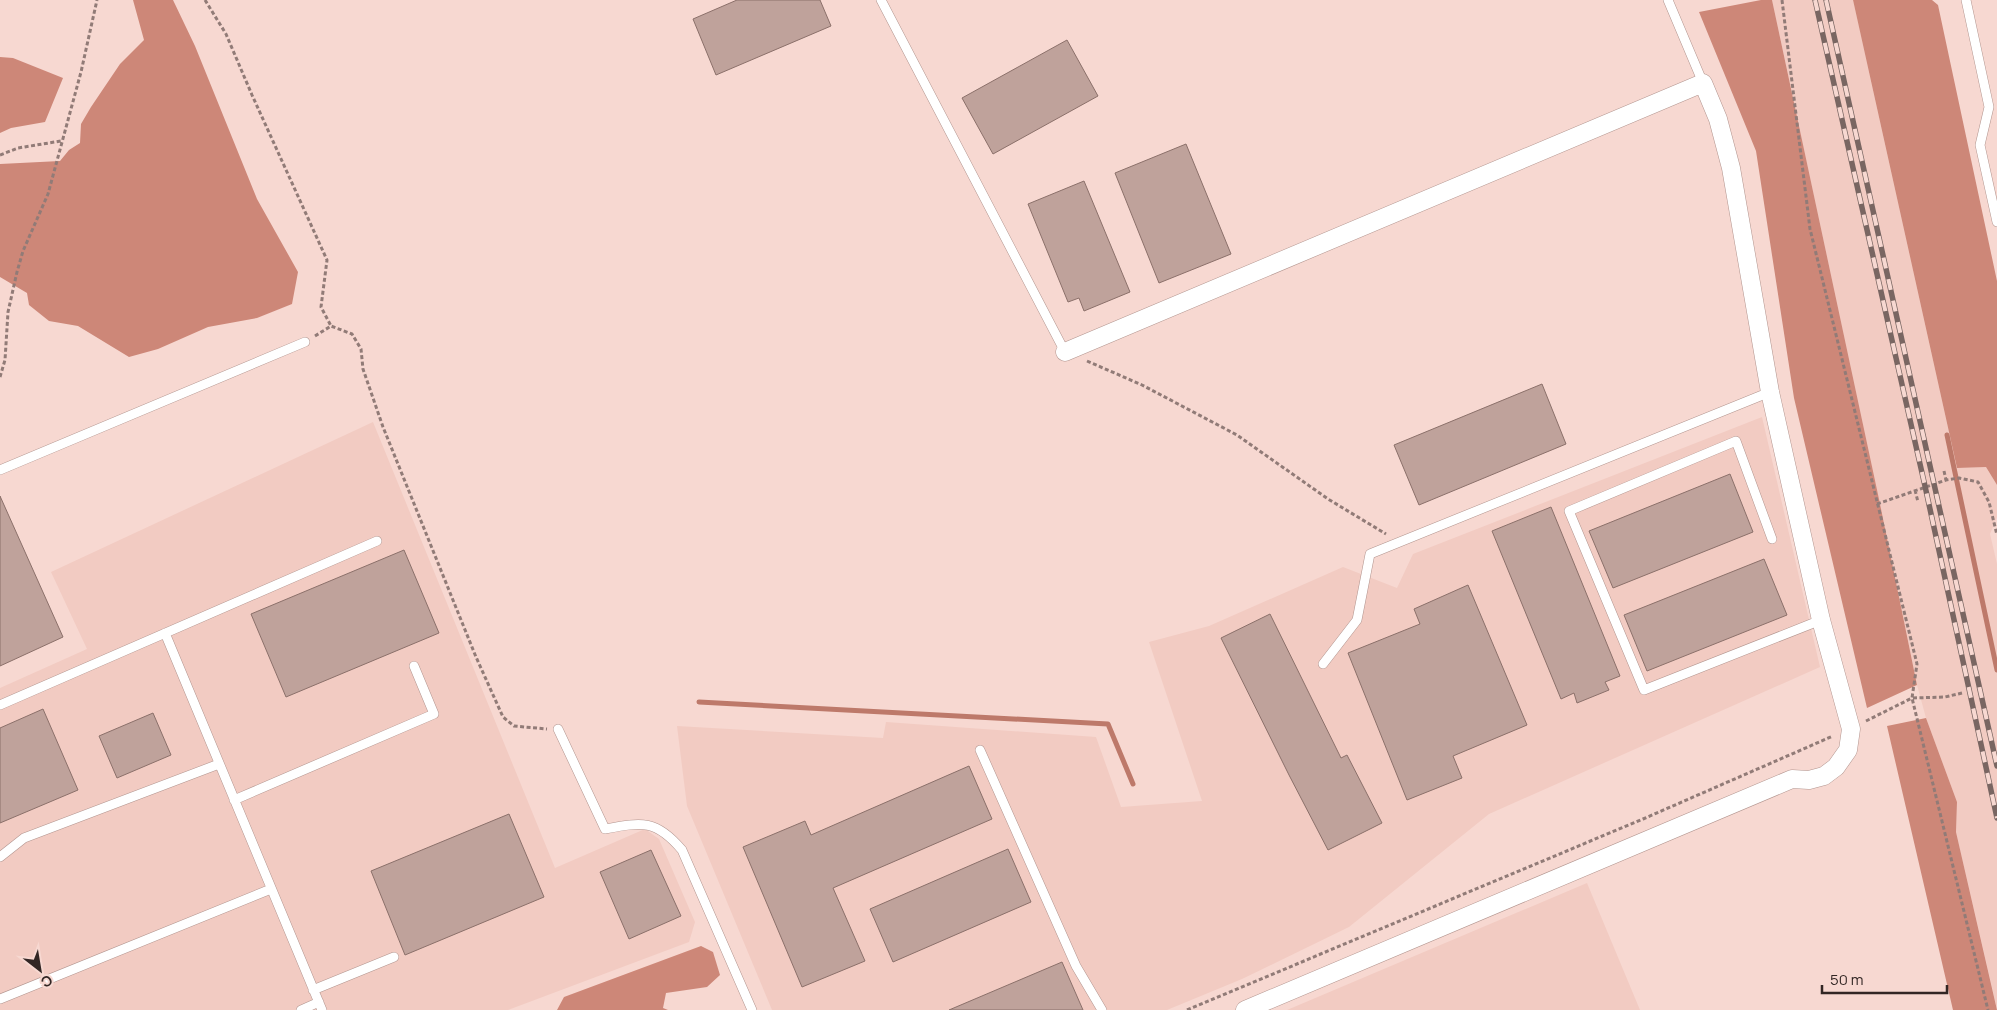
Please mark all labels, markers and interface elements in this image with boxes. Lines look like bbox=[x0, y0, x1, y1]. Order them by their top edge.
north arrow bbox=[15, 945, 65, 995]
scale bar bbox=[1822, 962, 1947, 994]
text: 50 m bbox=[1830, 969, 1864, 990]
text: С bbox=[38, 971, 56, 992]

